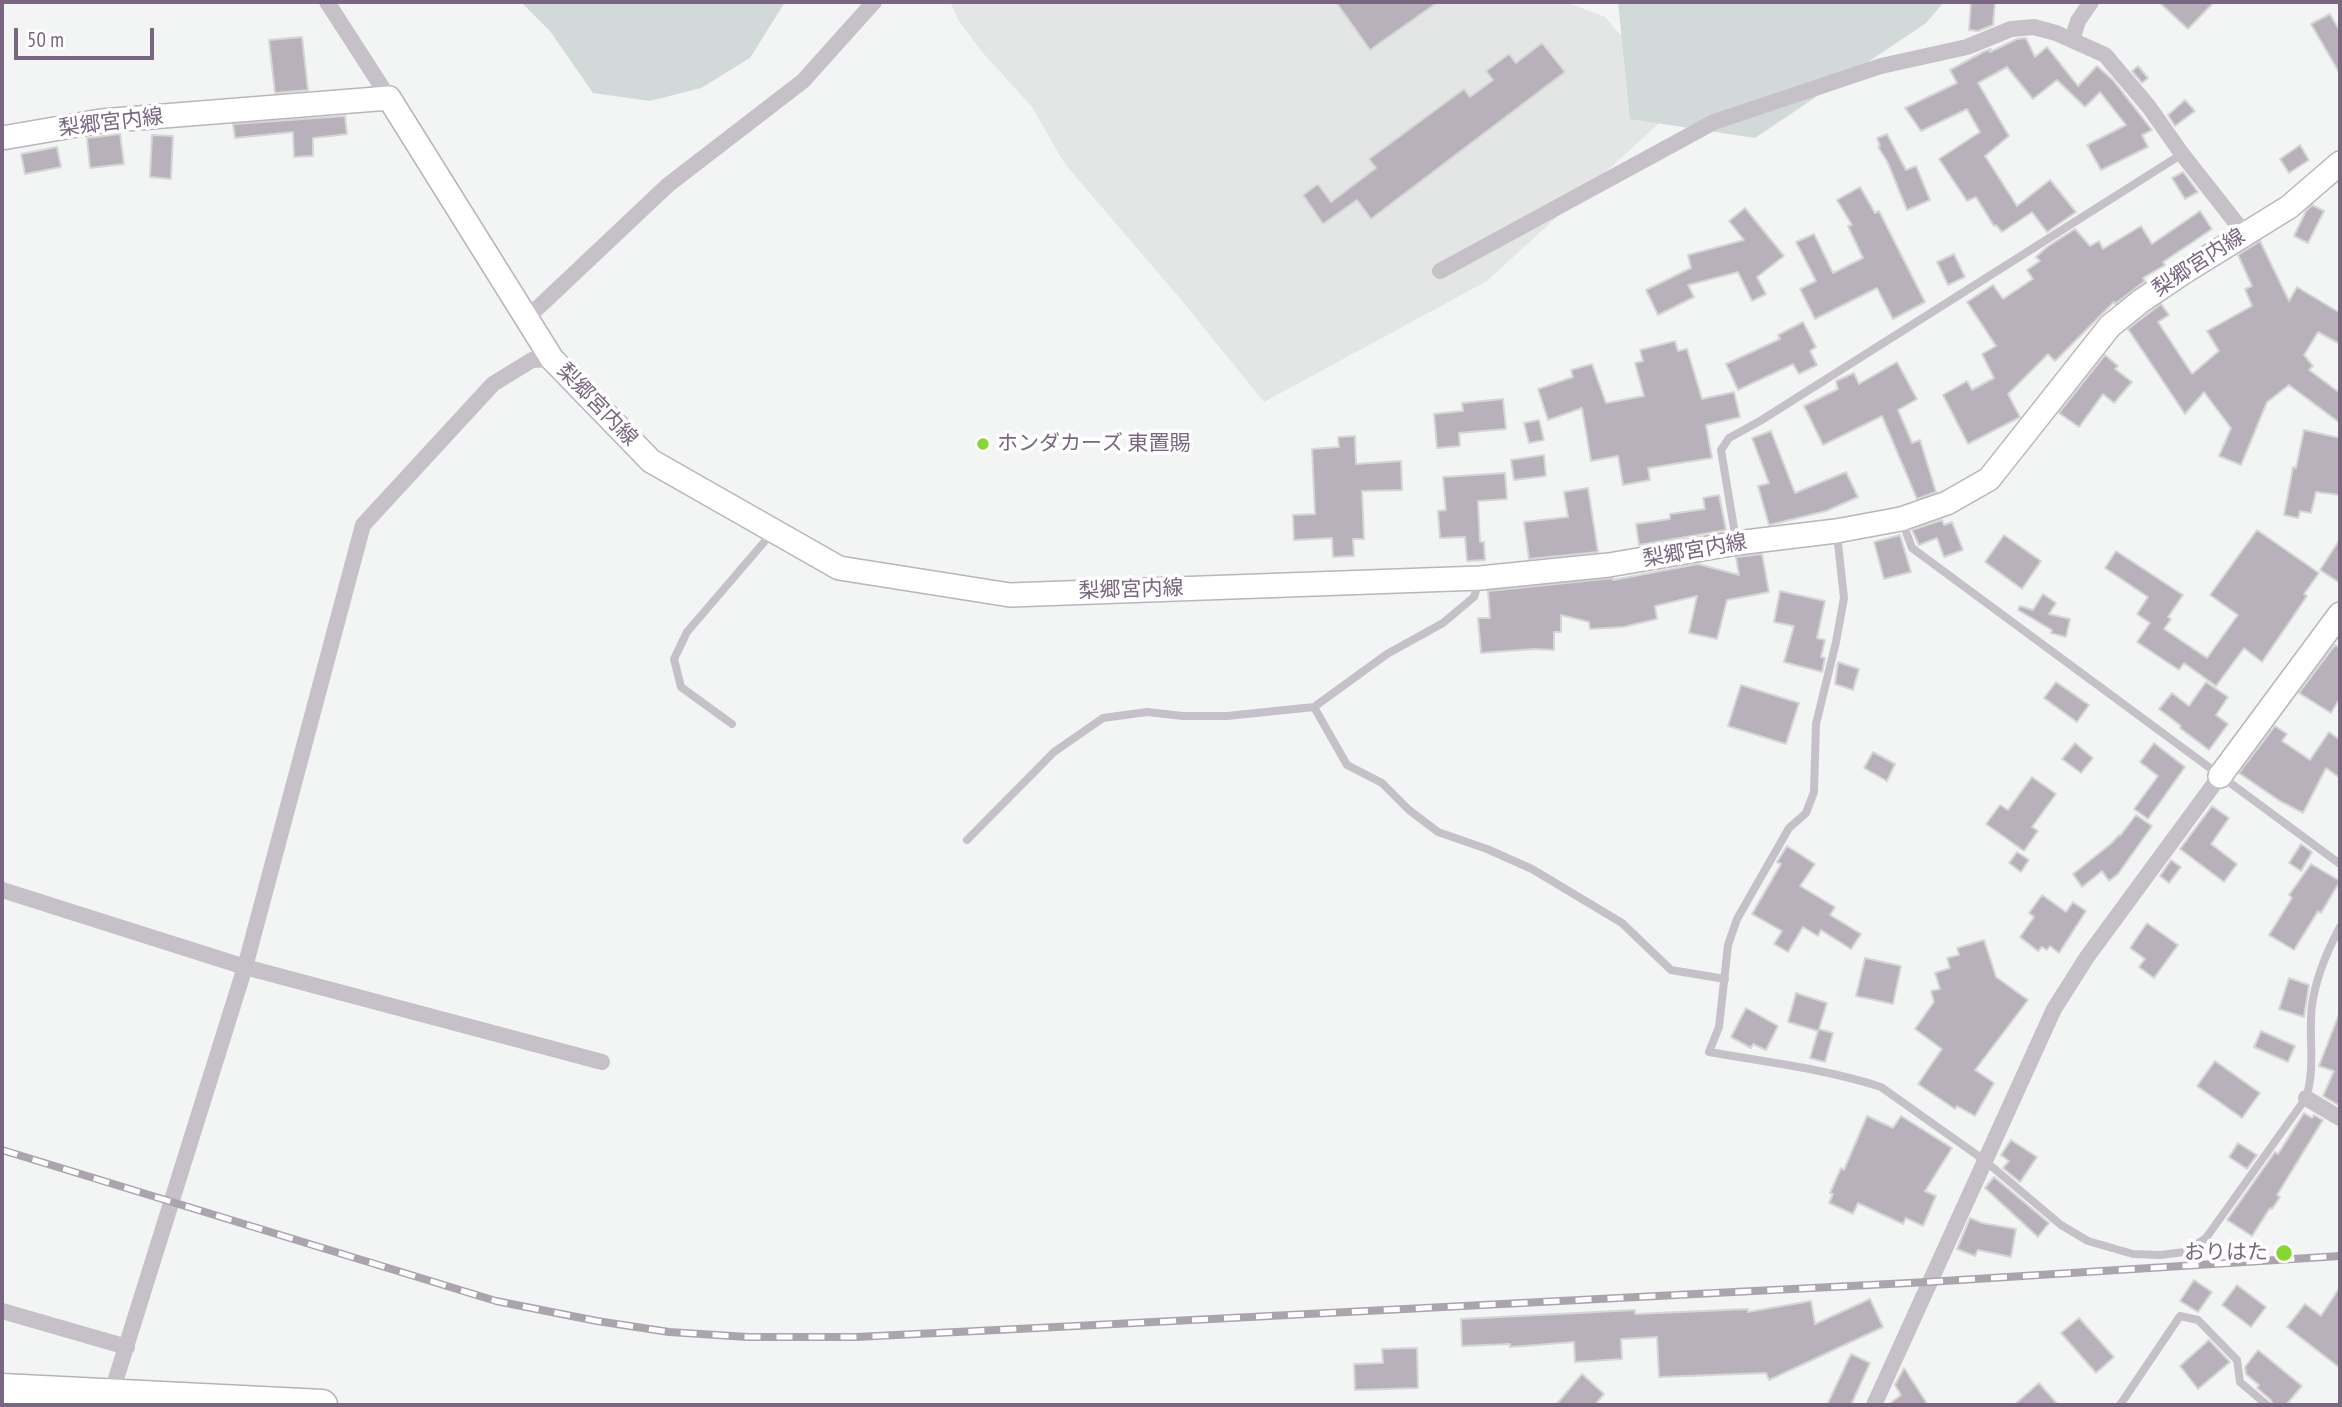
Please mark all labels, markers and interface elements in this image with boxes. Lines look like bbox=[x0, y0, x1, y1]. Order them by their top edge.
scale bar bbox=[18, 14, 158, 58]
text: 50 m bbox=[27, 26, 64, 53]
street label: 梨郷宮内線 bbox=[57, 104, 165, 142]
street label: 梨郷宮内線 bbox=[2148, 224, 2250, 302]
street label: 梨郷宮内線 bbox=[551, 358, 643, 452]
place label: ホンダカーズ 東置賜 bbox=[997, 431, 1190, 457]
marker: ホンダカーズ 東置賜 bbox=[975, 436, 991, 452]
street label: 梨郷宮内線 bbox=[1641, 529, 1749, 573]
street label: 梨郷宮内線 bbox=[1078, 576, 1184, 604]
place label: おりはた bbox=[2184, 1240, 2268, 1266]
marker: おりはた bbox=[2274, 1243, 2294, 1263]

